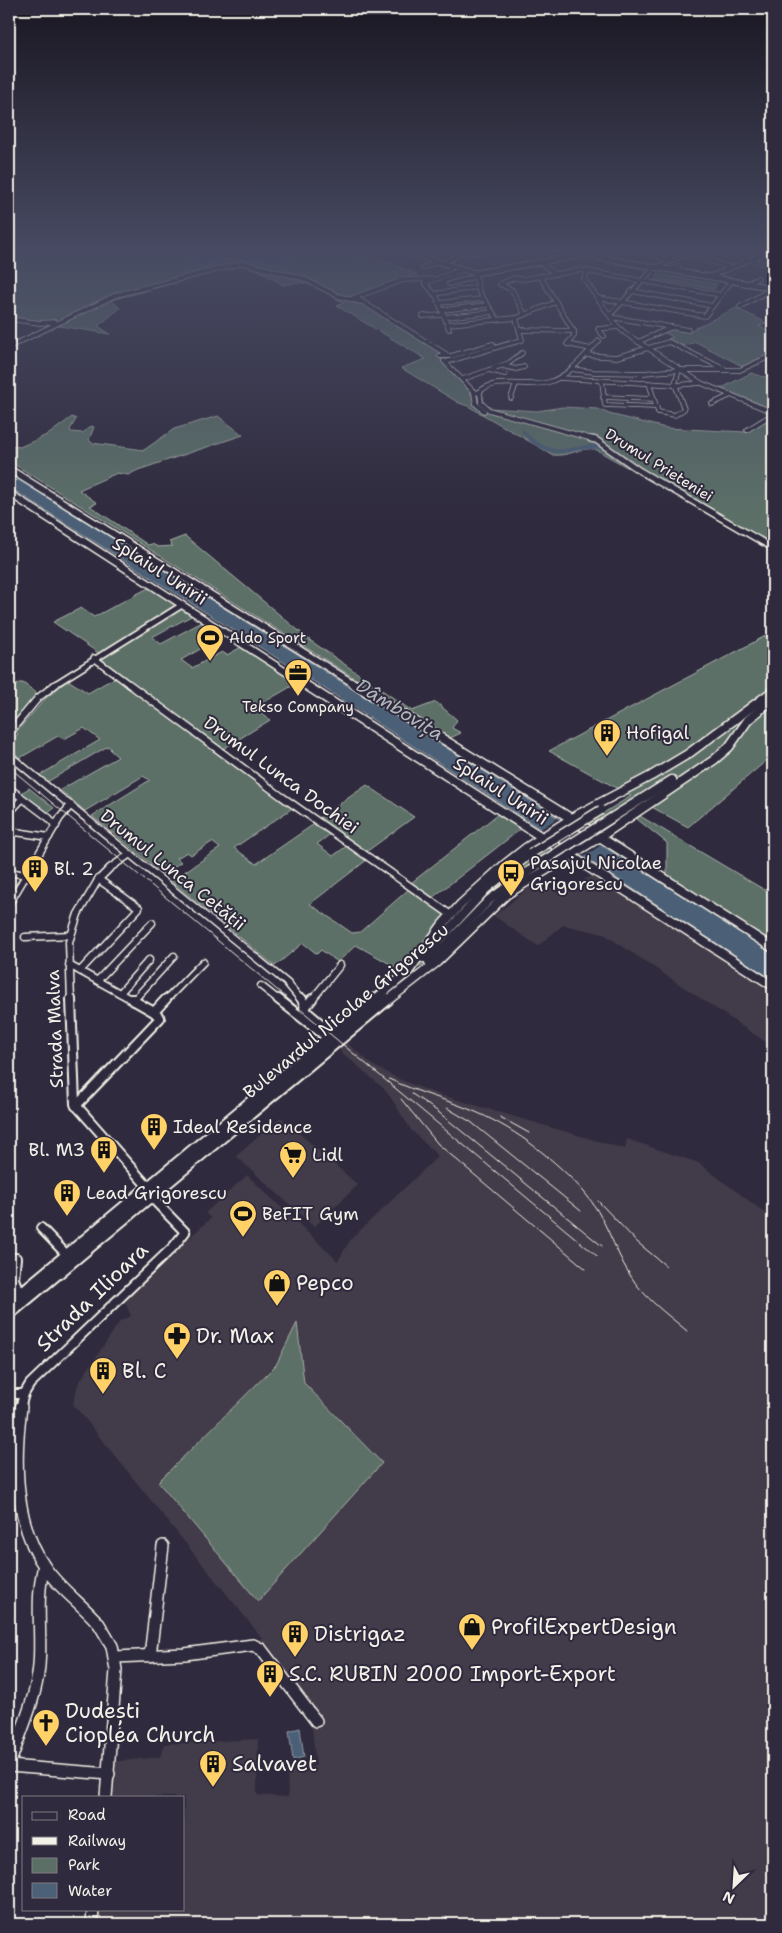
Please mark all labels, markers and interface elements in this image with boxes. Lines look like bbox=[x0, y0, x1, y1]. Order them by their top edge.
street label: Drumul Prieteniei bbox=[601, 424, 717, 506]
street label: Splaiul Unirii bbox=[108, 531, 212, 611]
sports icon: Aldo Sport bbox=[195, 623, 225, 662]
place label: Aldo Sport bbox=[229, 628, 306, 648]
office icon: Tekso Company bbox=[283, 658, 313, 697]
water label: Dâmbovița bbox=[351, 673, 448, 747]
place label: Tekso Company bbox=[242, 697, 354, 717]
street label: Drumul Lunca Dochiei bbox=[199, 711, 363, 839]
building icon: Hofigal bbox=[592, 718, 622, 757]
place label: Hofigal bbox=[626, 721, 690, 745]
street label: Splaiul Unirii bbox=[449, 751, 553, 831]
street label: Drumul Lunca Cetății bbox=[95, 804, 251, 936]
place label: Pasajul Nicolae Grigorescu bbox=[530, 851, 662, 896]
building icon: Bl. 2 bbox=[20, 854, 50, 893]
place label: Bl. 2 bbox=[54, 857, 94, 881]
bus stop icon: Pasajul Nicolae Grigorescu bbox=[496, 858, 526, 897]
street label: Bulevardul Nicolae Grigorescu bbox=[238, 918, 454, 1104]
street label: Strada Malva bbox=[41, 969, 69, 1089]
building icon: Ideal Residence bbox=[139, 1112, 169, 1151]
place label: Ideal Residence bbox=[173, 1115, 313, 1139]
building icon: Bl. M3 bbox=[89, 1135, 119, 1174]
place label: Bl. M3 bbox=[29, 1138, 85, 1162]
supermarket icon: Lidl bbox=[278, 1140, 308, 1179]
place label: Lidl bbox=[312, 1143, 344, 1167]
building icon: Lead Grigorescu bbox=[52, 1178, 82, 1217]
place label: Lead Grigorescu bbox=[86, 1181, 227, 1205]
sports icon: BeFIT Gym bbox=[228, 1199, 258, 1238]
place label: BeFIT Gym bbox=[262, 1202, 359, 1226]
street label: Strada Ilioara bbox=[30, 1236, 154, 1358]
shop icon: Pepco bbox=[262, 1268, 292, 1307]
place label: Pepco bbox=[296, 1269, 354, 1297]
pharmacy icon: Dr. Max bbox=[162, 1321, 192, 1360]
place label: Dr. Max bbox=[196, 1322, 274, 1350]
building icon: Bl. C bbox=[88, 1356, 118, 1395]
place label: Bl. C bbox=[122, 1357, 167, 1385]
shop icon: ProfilExpertDesign bbox=[457, 1612, 487, 1651]
place label: ProfilExpertDesign bbox=[491, 1613, 677, 1641]
building icon: Distrigaz bbox=[280, 1619, 310, 1658]
place label: Distrigaz bbox=[314, 1620, 406, 1648]
building icon: S.C. RUBIN 2000 Import-Export bbox=[255, 1659, 285, 1698]
place label: S.C. RUBIN 2000 Import-Export bbox=[289, 1660, 616, 1688]
place label: Dudești Cioplea Church bbox=[65, 1697, 215, 1749]
church icon: Dudești Cioplea Church bbox=[31, 1708, 61, 1747]
building icon: Salvavet bbox=[198, 1749, 228, 1788]
place label: Salvavet bbox=[232, 1750, 317, 1778]
legend bbox=[22, 1796, 185, 1910]
text: Road bbox=[68, 1805, 106, 1825]
text: Railway bbox=[68, 1831, 126, 1851]
text: Park bbox=[68, 1855, 100, 1875]
north arrow bbox=[710, 1860, 760, 1910]
text: Water bbox=[68, 1881, 112, 1901]
text: N bbox=[720, 1887, 737, 1908]

